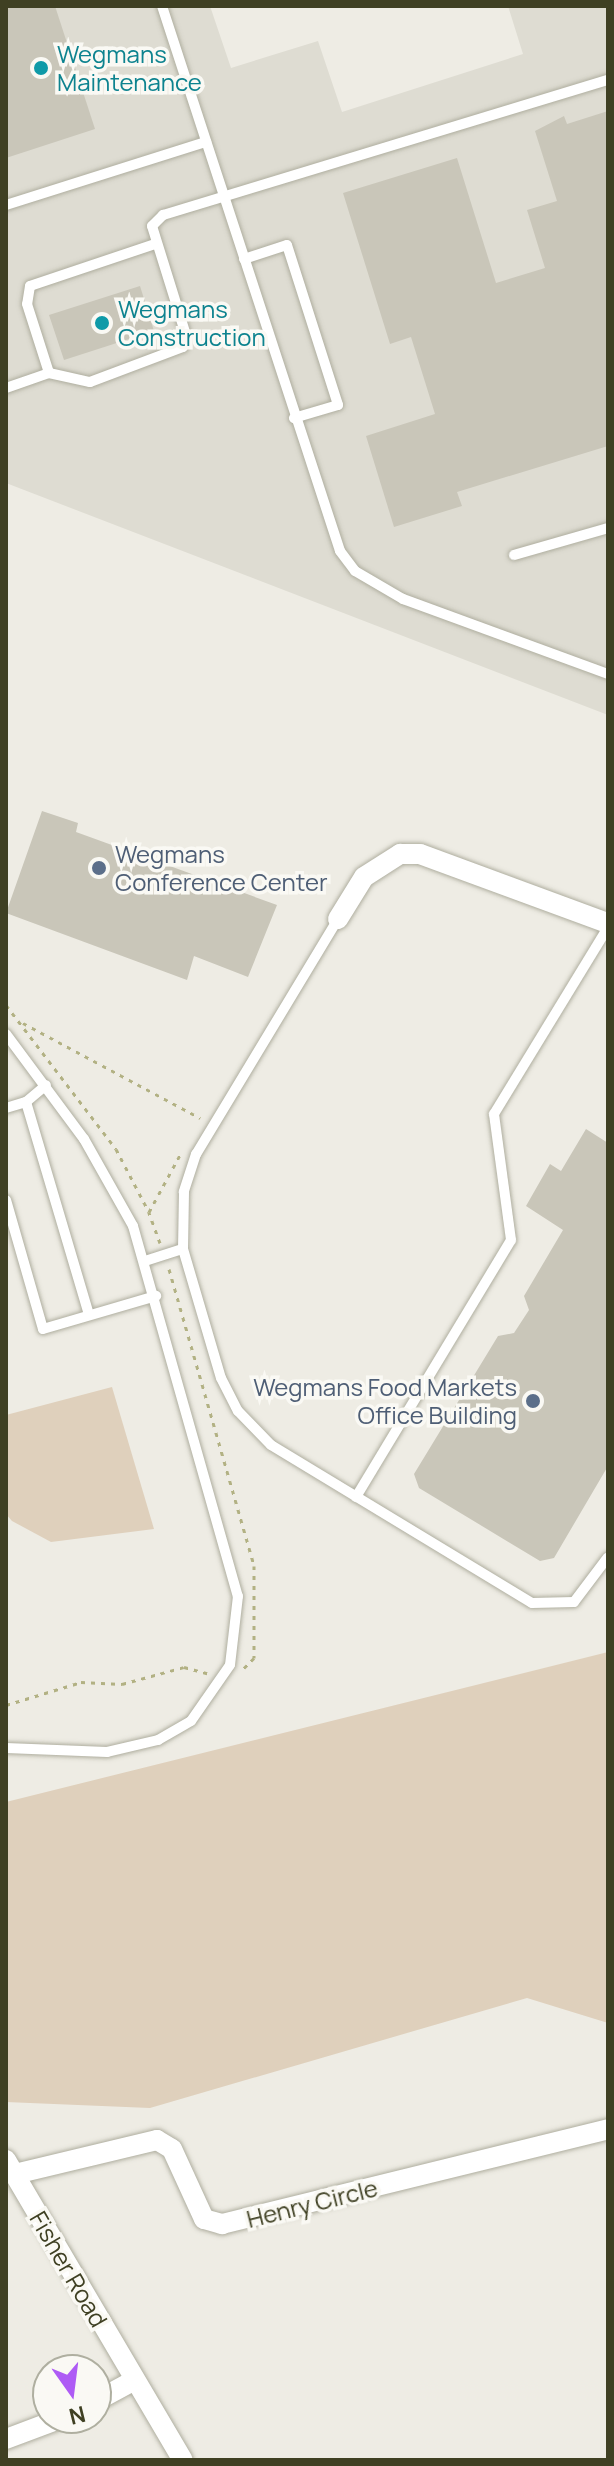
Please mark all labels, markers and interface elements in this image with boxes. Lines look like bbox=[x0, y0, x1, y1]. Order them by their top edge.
place label: Wegmans Maintenance bbox=[57, 40, 202, 96]
marker: Wegmans Maintenance bbox=[32, 59, 50, 77]
place label: Wegmans Construction bbox=[118, 295, 266, 351]
marker: Wegmans Construction bbox=[93, 314, 111, 332]
place label: Wegmans Conference Center bbox=[115, 840, 328, 896]
marker: Wegmans Conference Center bbox=[90, 859, 108, 877]
place label: Wegmans Food Markets Office Building bbox=[253, 1373, 517, 1429]
marker: Wegmans Food Markets Office Building bbox=[524, 1392, 542, 1410]
street label: Henry Circle bbox=[243, 2173, 381, 2233]
street label: Fisher Road bbox=[24, 2206, 114, 2332]
north arrow bbox=[32, 2354, 112, 2434]
text: N bbox=[66, 2399, 89, 2432]

